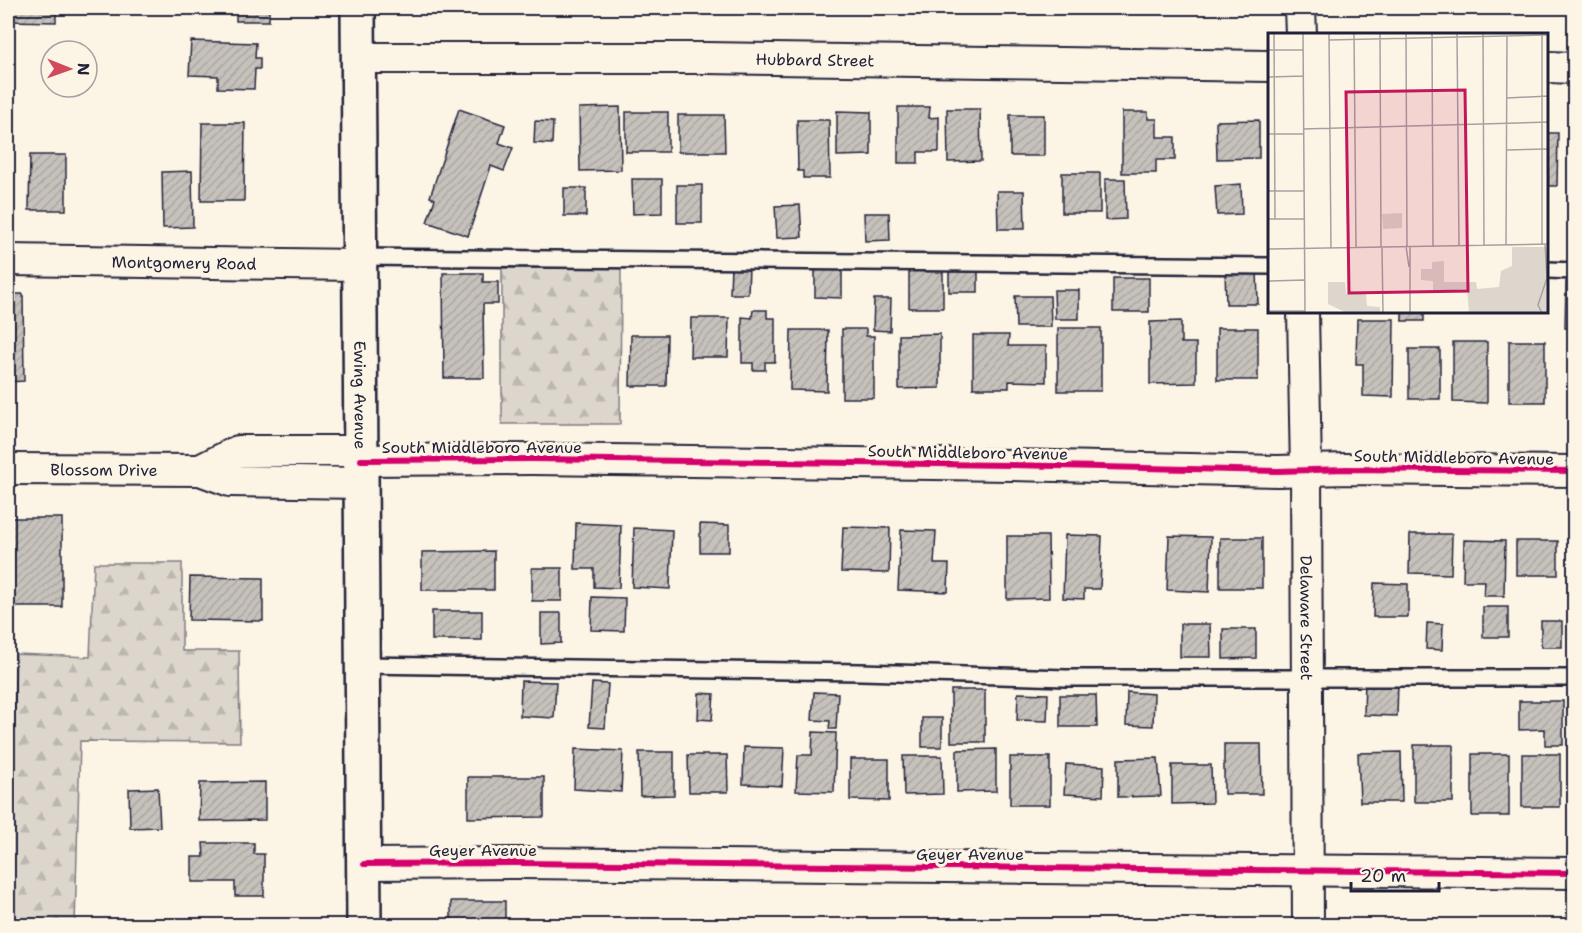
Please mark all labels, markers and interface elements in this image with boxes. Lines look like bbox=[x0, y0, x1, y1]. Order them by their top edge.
inset map bbox=[1268, 33, 1549, 314]
north arrow bbox=[39, 39, 99, 99]
street label: Hubbard Street bbox=[755, 49, 875, 71]
text: N bbox=[73, 63, 94, 76]
street label: Montgomery Road bbox=[111, 251, 257, 275]
street label: Ewing Avenue bbox=[349, 341, 371, 449]
street label: South Middleboro Avenue bbox=[382, 437, 582, 458]
street label: South Middleboro Avenue bbox=[868, 440, 1068, 465]
street label: South Middleboro Avenue bbox=[1354, 445, 1554, 470]
street label: Blossom Drive bbox=[50, 459, 158, 481]
street label: Delaware Street bbox=[1295, 555, 1317, 681]
street label: Geyer Avenue bbox=[429, 840, 537, 861]
street label: Geyer Avenue bbox=[916, 844, 1024, 865]
scale bar bbox=[1351, 855, 1440, 893]
text: 20 m bbox=[1360, 864, 1406, 888]

